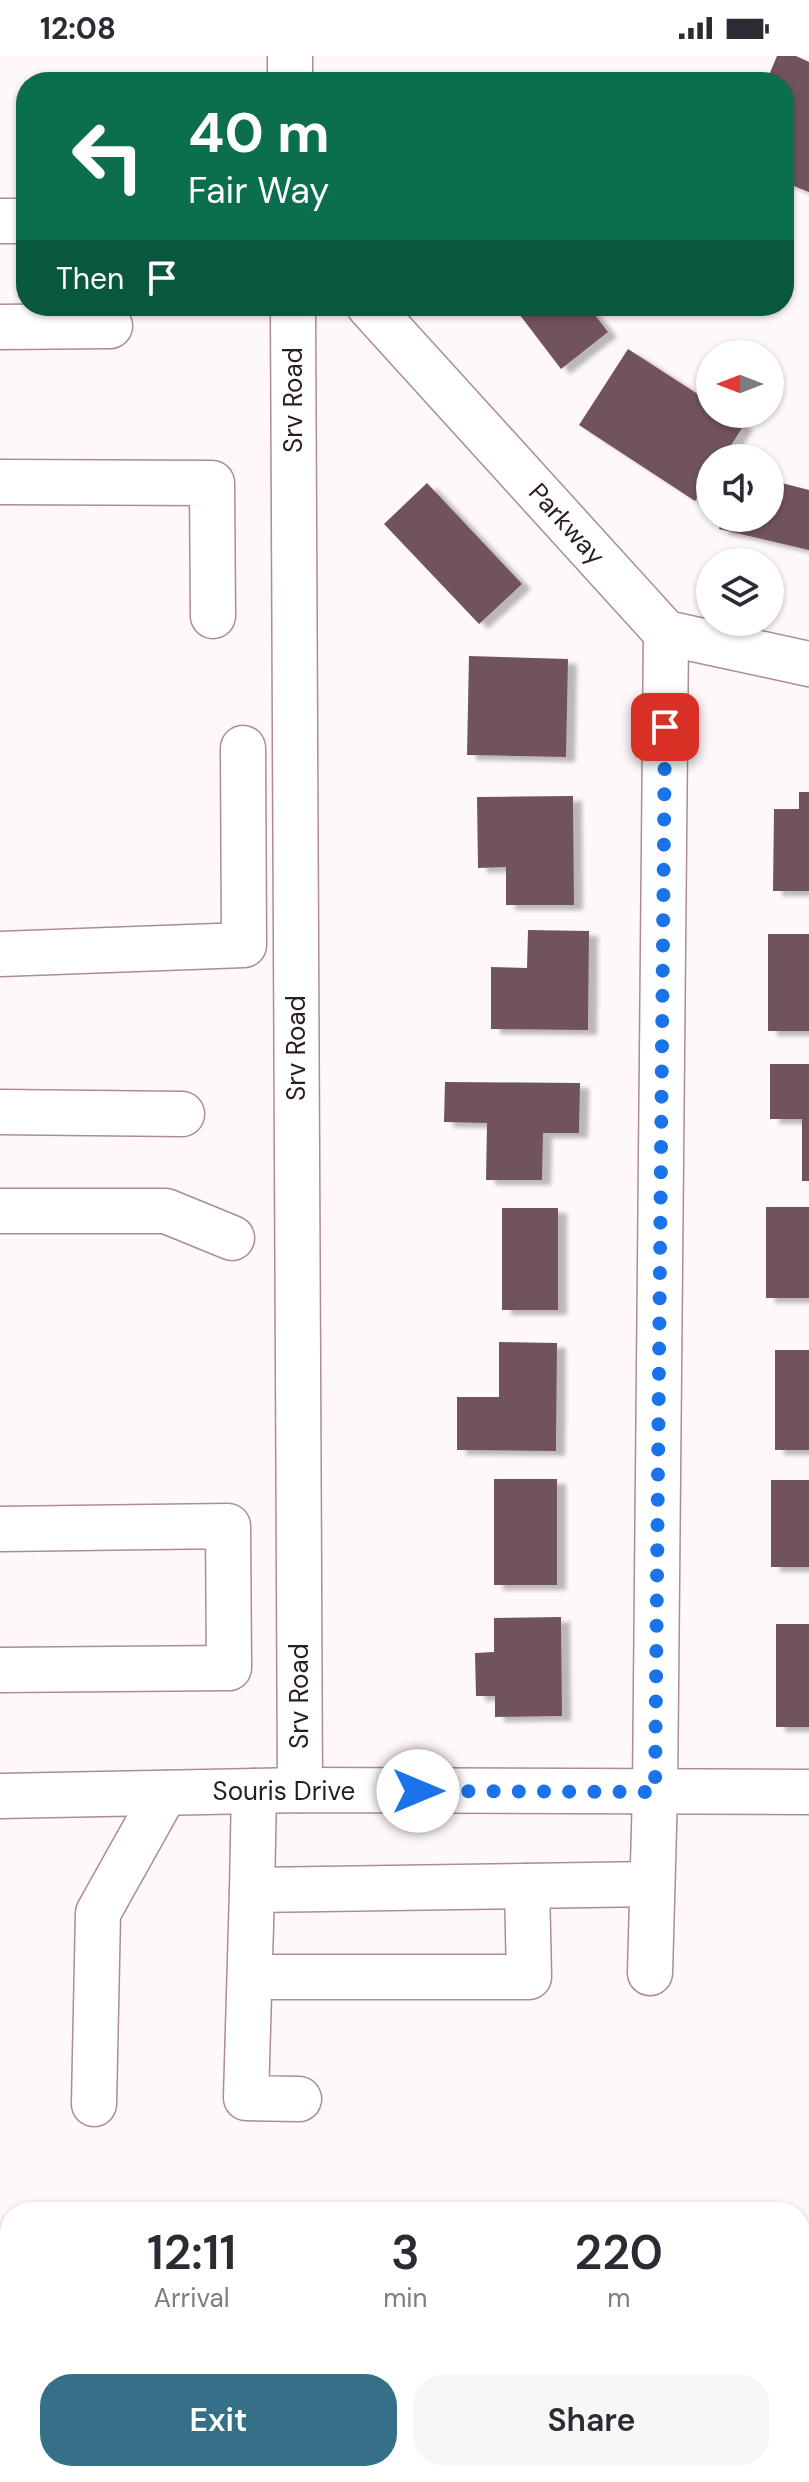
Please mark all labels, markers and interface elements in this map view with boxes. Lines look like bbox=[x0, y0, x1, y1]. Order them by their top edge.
text: 12:08 bbox=[40, 9, 116, 48]
text: 40 m bbox=[188, 96, 330, 169]
icon: left bbox=[56, 104, 160, 208]
text: Fair Way bbox=[188, 167, 329, 214]
icon: arrive bbox=[140, 256, 184, 300]
text: Then bbox=[56, 259, 124, 298]
north arrow bbox=[696, 340, 784, 428]
map controls bbox=[696, 340, 784, 636]
street label: Srv Road bbox=[276, 347, 310, 453]
button: sound bbox=[696, 444, 784, 532]
street label: Parkway bbox=[521, 476, 613, 572]
button: layers bbox=[696, 548, 784, 636]
pin bbox=[631, 693, 699, 761]
icon: arrive bbox=[643, 705, 687, 749]
street label: Srv Road bbox=[279, 995, 313, 1101]
street label: Srv Road bbox=[282, 1643, 316, 1749]
position arrow bbox=[376, 1749, 460, 1833]
street label: Souris Drive bbox=[213, 1774, 355, 1808]
text: 12:11 bbox=[147, 2221, 236, 2284]
text: 3 bbox=[391, 2221, 420, 2284]
text: 220 bbox=[574, 2221, 663, 2284]
text: Arrival bbox=[154, 2281, 229, 2315]
text: min bbox=[383, 2281, 428, 2315]
text: m bbox=[607, 2281, 630, 2315]
button: Exit bbox=[40, 2374, 397, 2466]
button: Share bbox=[413, 2374, 770, 2466]

